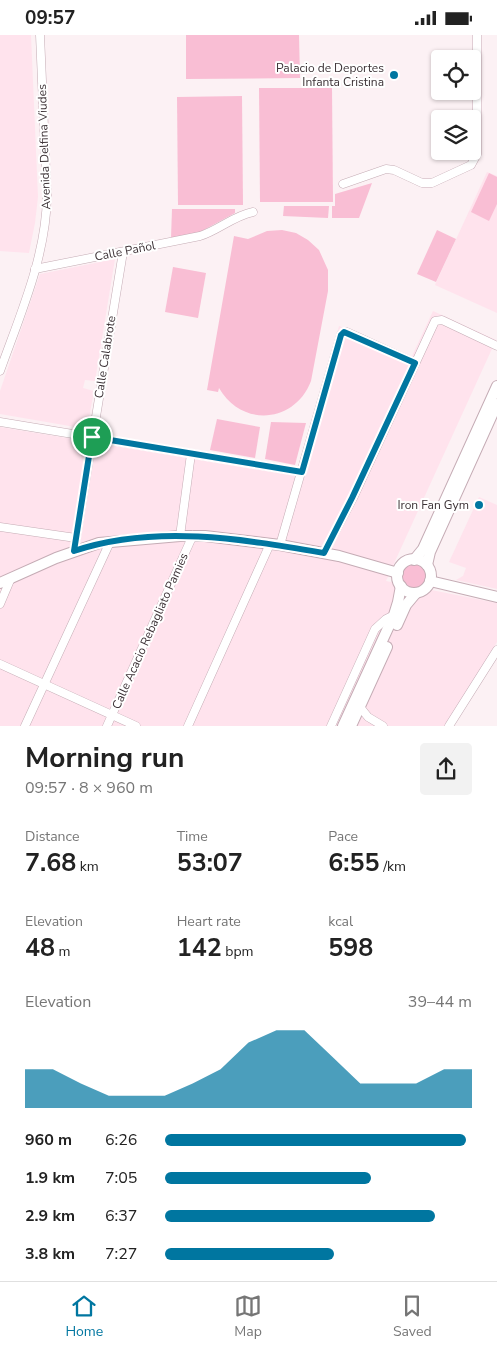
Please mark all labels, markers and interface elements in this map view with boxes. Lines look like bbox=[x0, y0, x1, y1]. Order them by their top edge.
text: 09:57 bbox=[25, 5, 75, 31]
map controls bbox=[431, 50, 481, 160]
button: locate bbox=[431, 50, 481, 100]
place label: Palacio de Deportes Infanta Cristina bbox=[276, 60, 384, 90]
marker: Palacio de Deportes Infanta Cristina bbox=[388, 69, 400, 81]
street label: Avenida Delfina Viudes bbox=[34, 84, 54, 210]
button: layers bbox=[431, 110, 481, 160]
street label: Calle Pañol bbox=[93, 237, 157, 265]
street label: Calle Calabrote bbox=[91, 315, 119, 399]
pin bbox=[71, 416, 113, 458]
icon: arrive bbox=[78, 423, 106, 451]
place label: Iron Fan Gym bbox=[397, 497, 469, 513]
marker: Iron Fan Gym bbox=[473, 499, 485, 511]
street label: Calle Acacio Rebagliato Pamies bbox=[108, 550, 192, 712]
text: Morning run bbox=[25, 739, 184, 777]
button: share bbox=[420, 743, 472, 795]
text: 09:57 · 8 × 960 m bbox=[25, 777, 153, 799]
text: Distance bbox=[25, 827, 79, 846]
text: Time bbox=[177, 827, 208, 846]
text: Pace bbox=[328, 827, 358, 846]
text: 7.68 bbox=[25, 846, 76, 880]
text: 53:07 bbox=[177, 846, 243, 880]
text: 6:55 bbox=[328, 846, 380, 880]
text: km bbox=[76, 857, 99, 876]
text: /km bbox=[380, 857, 406, 876]
text: Elevation bbox=[25, 912, 83, 931]
text: Heart rate bbox=[177, 912, 241, 931]
text: kcal bbox=[328, 912, 353, 931]
text: 48 bbox=[25, 931, 55, 965]
text: 142 bbox=[177, 931, 222, 965]
text: 598 bbox=[328, 931, 373, 965]
text: m bbox=[55, 942, 71, 961]
text: bpm bbox=[222, 942, 254, 961]
text: Elevation bbox=[25, 991, 91, 1013]
text: 39–44 m bbox=[408, 991, 472, 1013]
text: 960 m bbox=[25, 1129, 72, 1151]
text: 6:26 bbox=[105, 1129, 137, 1151]
text: 1.9 km bbox=[25, 1167, 75, 1189]
text: 7:05 bbox=[105, 1167, 137, 1189]
text: 2.9 km bbox=[25, 1205, 75, 1227]
text: 6:37 bbox=[105, 1205, 137, 1227]
text: 3.8 km bbox=[25, 1243, 75, 1265]
text: 7:27 bbox=[105, 1243, 137, 1265]
tab: Home bbox=[65, 1292, 103, 1341]
tab: Map bbox=[234, 1292, 262, 1341]
tab: Saved bbox=[393, 1292, 432, 1341]

